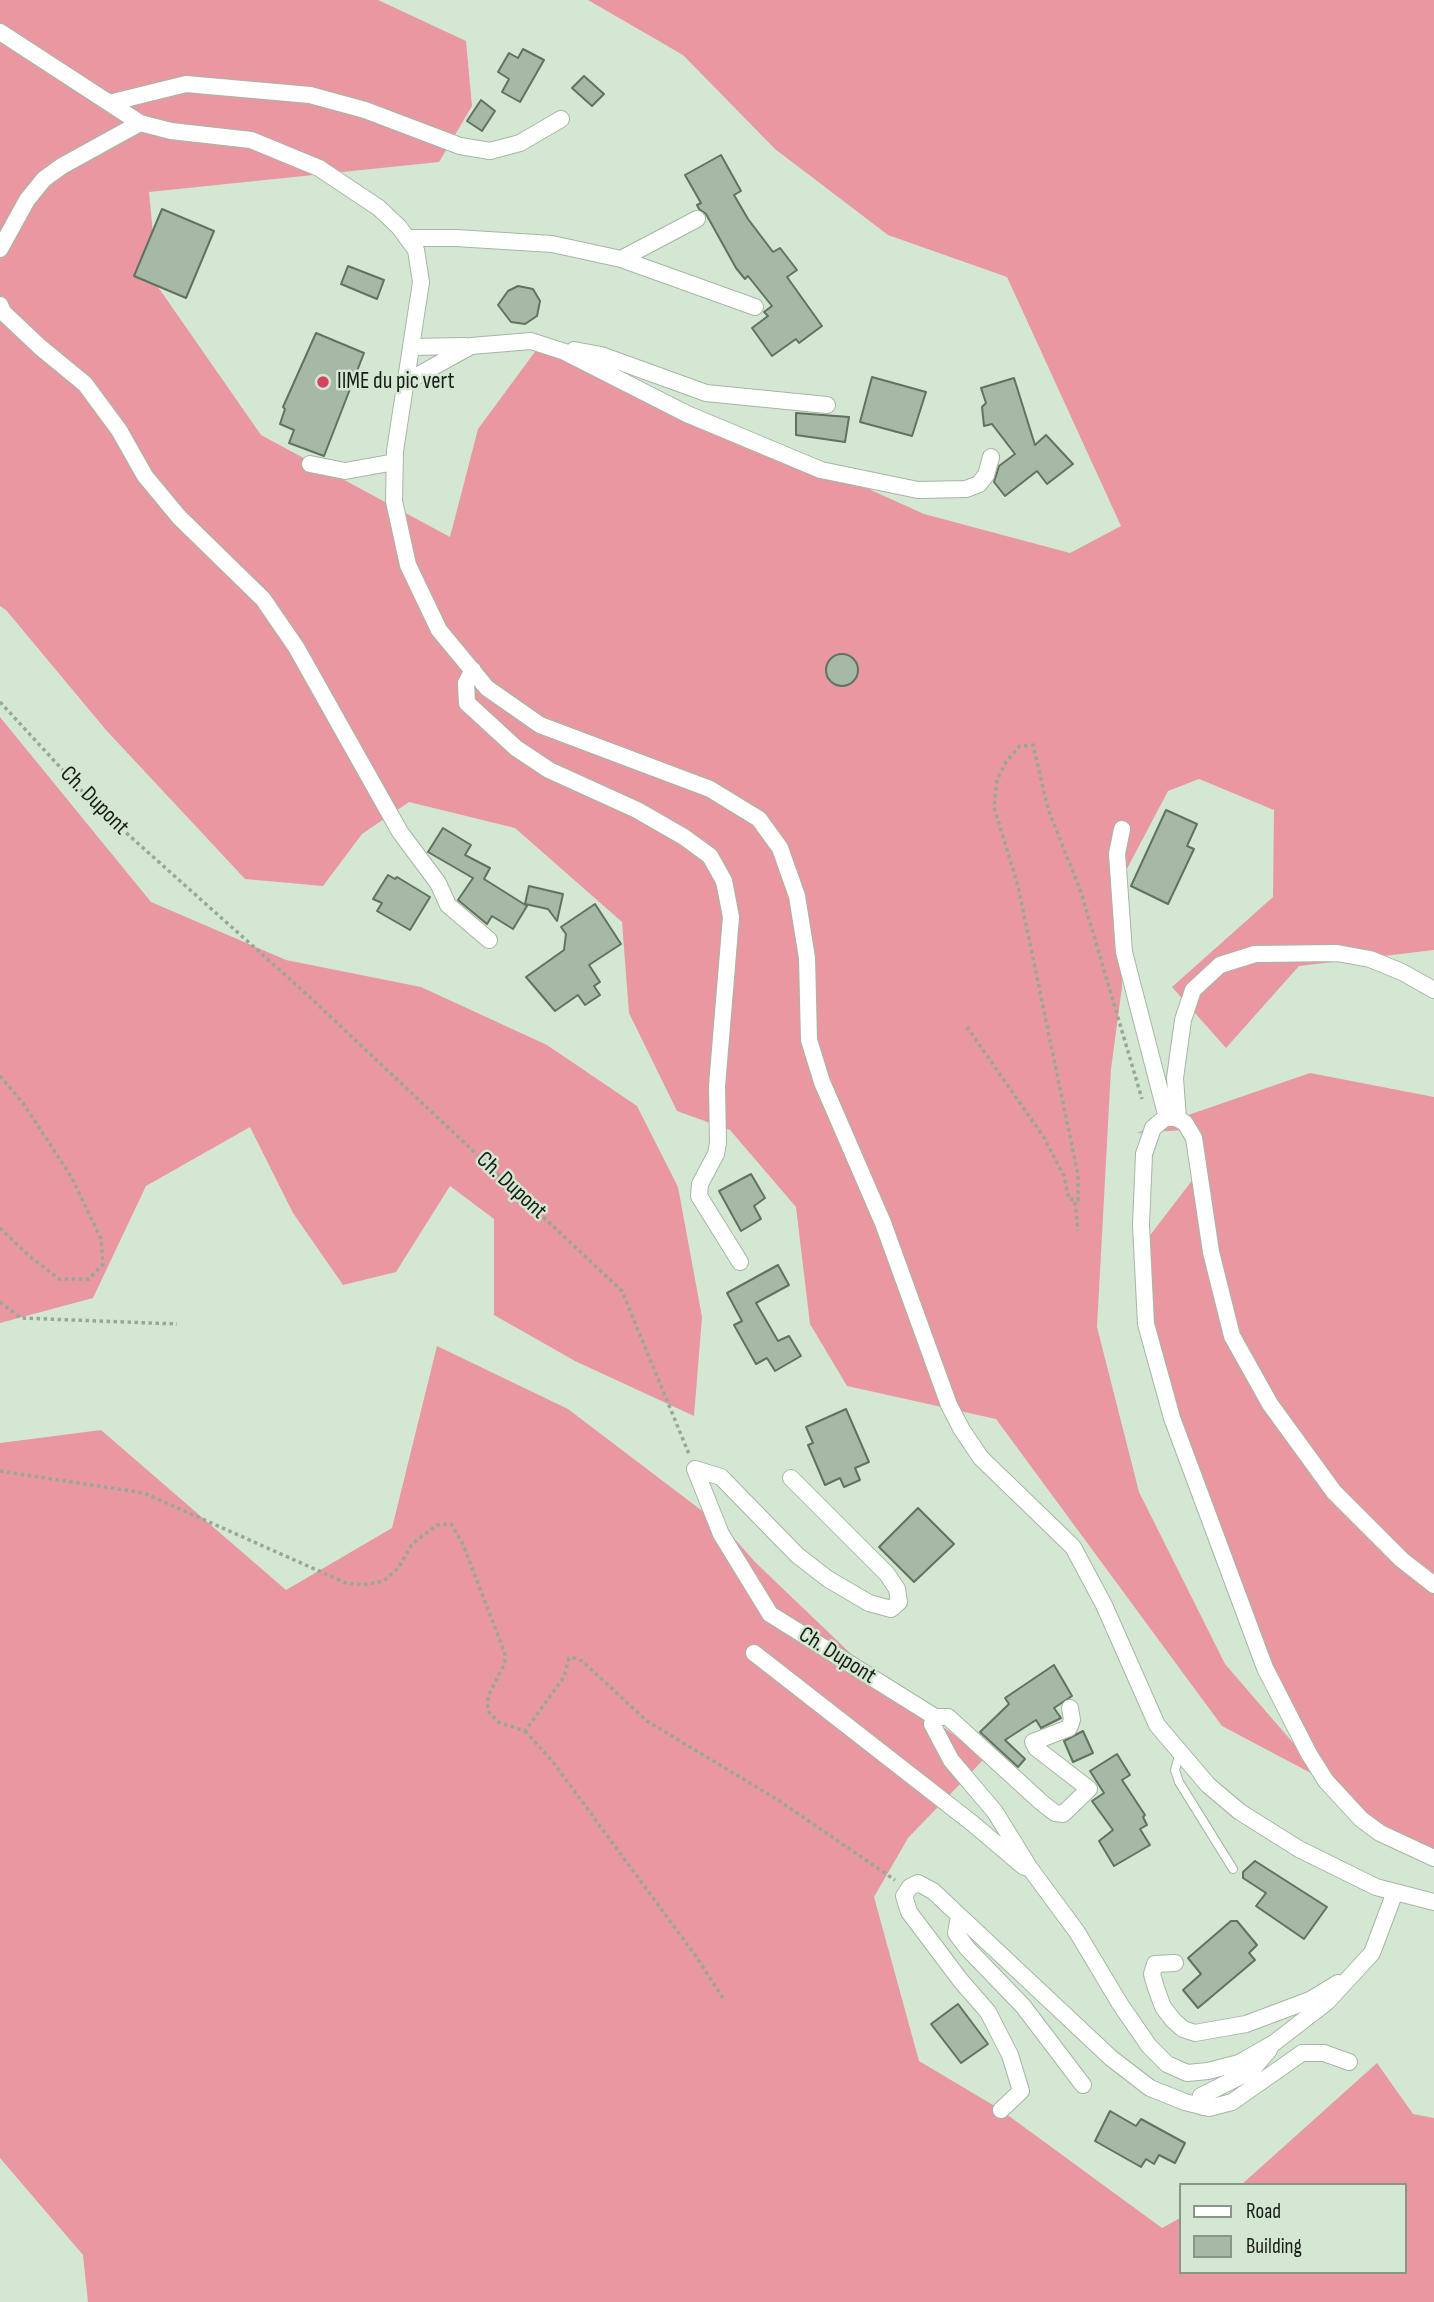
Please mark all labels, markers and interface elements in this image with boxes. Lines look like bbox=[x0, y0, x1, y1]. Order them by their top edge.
place label: IIME du pic vert bbox=[337, 368, 454, 396]
marker: IIME du pic vert bbox=[315, 374, 331, 390]
street label: Ch. Dupont bbox=[54, 761, 134, 841]
street label: Ch. Dupont bbox=[470, 1147, 552, 1225]
street label: Ch. Dupont bbox=[793, 1622, 881, 1690]
legend bbox=[1178, 2183, 1406, 2274]
text: Road bbox=[1246, 2199, 1281, 2224]
text: Building bbox=[1246, 2234, 1302, 2259]

